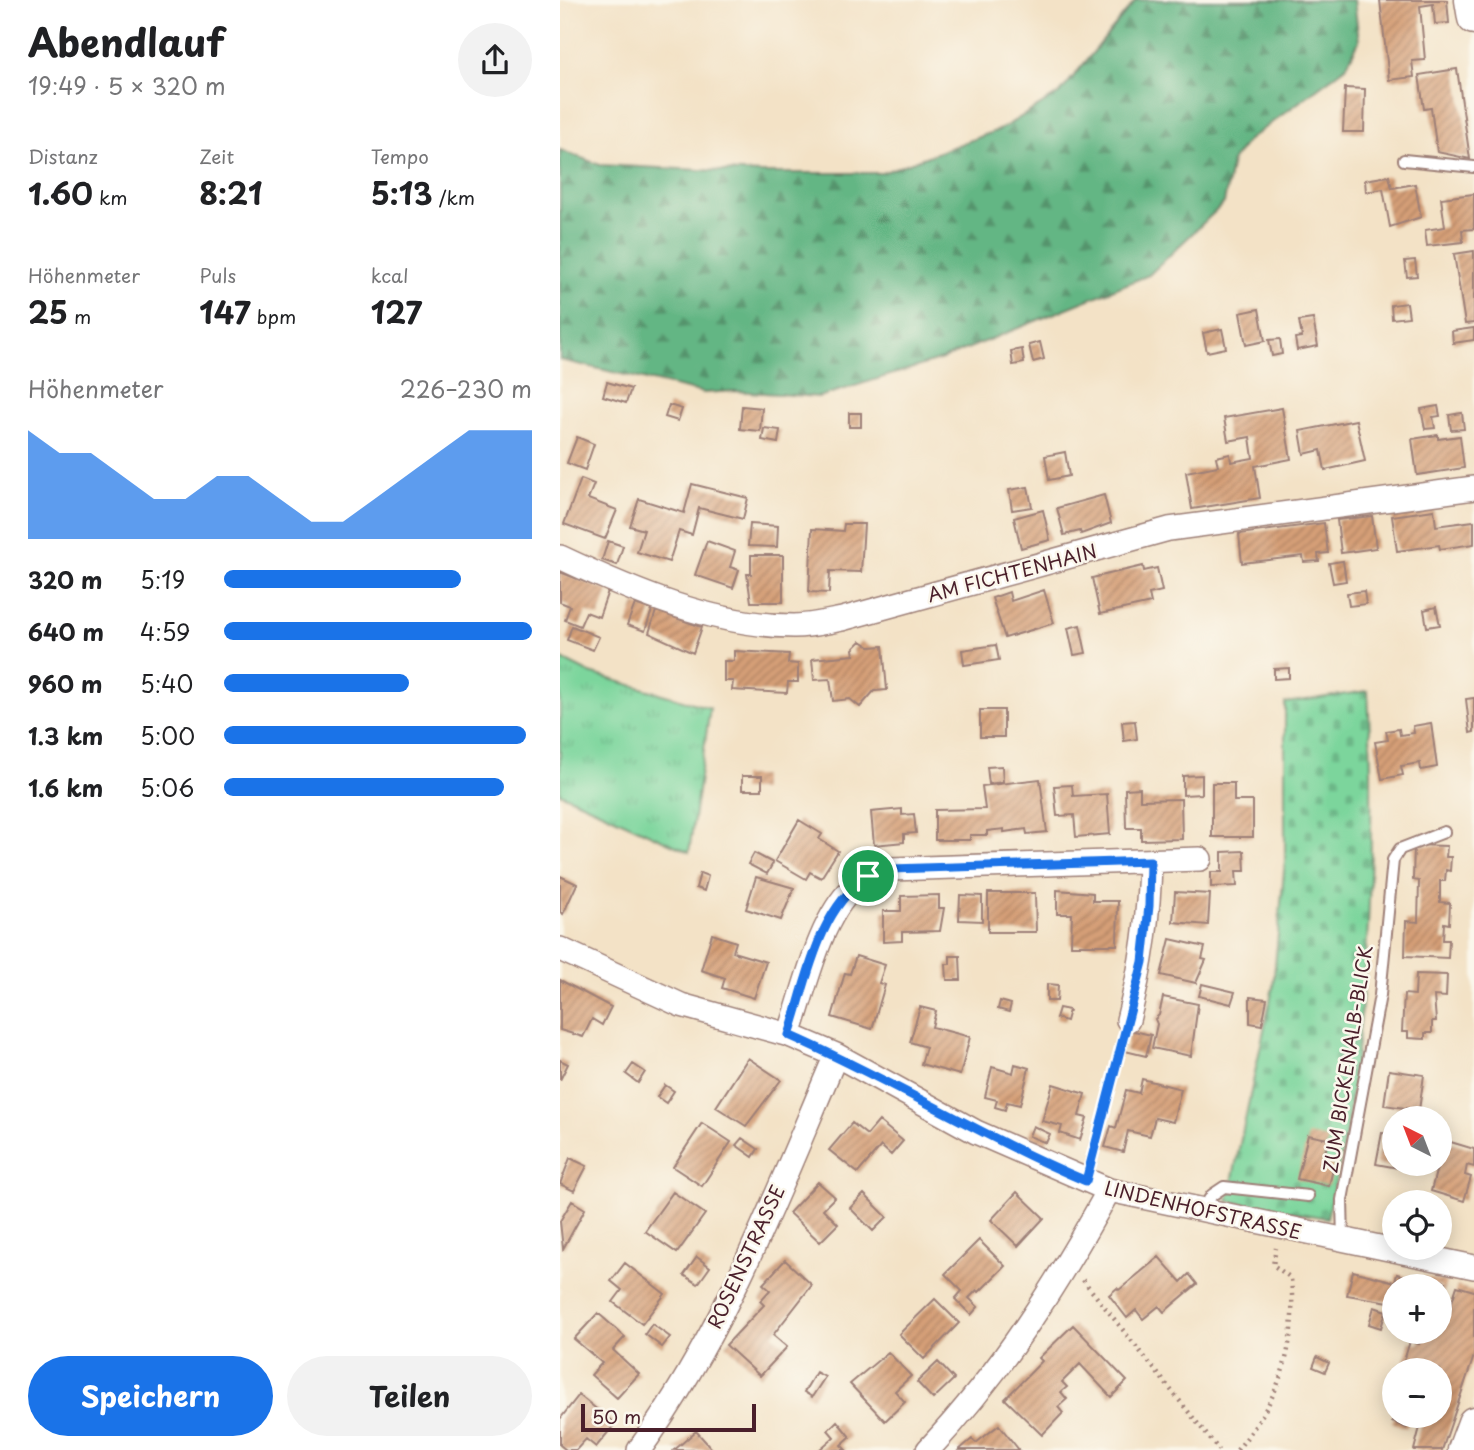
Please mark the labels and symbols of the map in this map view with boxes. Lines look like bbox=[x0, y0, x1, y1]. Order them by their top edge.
street label: AM FICHTENHAIN bbox=[924, 536, 1100, 608]
pin bbox=[838, 846, 898, 906]
street label: ZUM BICKENALB-BLICK bbox=[1315, 943, 1379, 1175]
north arrow bbox=[1382, 1106, 1452, 1176]
street label: LINDENHOFSTRASSE bbox=[1102, 1173, 1305, 1245]
street label: ROSENSTRASSE bbox=[699, 1180, 791, 1333]
scale bar bbox=[581, 1401, 756, 1433]

